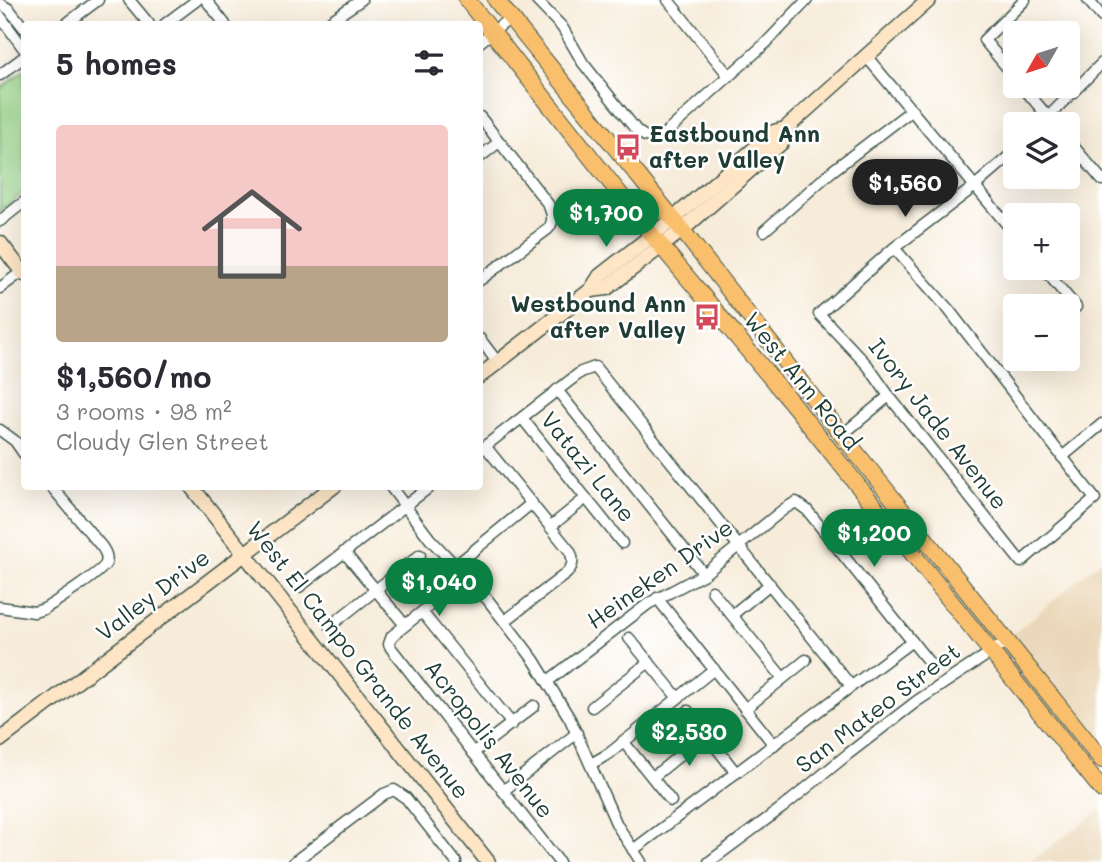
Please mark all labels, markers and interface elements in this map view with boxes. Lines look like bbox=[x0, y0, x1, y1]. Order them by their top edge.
north arrow bbox=[1003, 21, 1080, 98]
map controls bbox=[1003, 21, 1080, 371]
text: 5 homes bbox=[56, 43, 177, 83]
icon: filters bbox=[410, 44, 448, 82]
button: layers bbox=[1003, 112, 1080, 189]
place label: Eastbound Ann after Valley bbox=[649, 118, 820, 174]
bus stop icon: Eastbound Ann after Valley bbox=[613, 132, 643, 162]
pin: $1,560 bbox=[848, 160, 962, 219]
text: $1,560 bbox=[868, 167, 942, 197]
icon: home bbox=[189, 171, 315, 297]
pin: $1,700 bbox=[549, 190, 663, 249]
text: $1,700 bbox=[569, 197, 643, 227]
button: + bbox=[1003, 203, 1080, 280]
place label: Westbound Ann after Valley bbox=[511, 288, 686, 344]
button: − bbox=[1003, 294, 1080, 371]
bus stop icon: Westbound Ann after Valley bbox=[692, 302, 722, 332]
street label: West Ann Road bbox=[738, 305, 868, 456]
street label: Ivory Jade Avenue bbox=[862, 332, 1015, 515]
text: $1,560/mo bbox=[56, 356, 212, 396]
text: 3 rooms · 98 m² bbox=[56, 396, 232, 426]
street label: Vatazi Lane bbox=[535, 405, 643, 528]
text: Cloudy Glen Street bbox=[56, 426, 269, 456]
pin: $1,200 bbox=[817, 510, 931, 569]
street label: Heineken Drive bbox=[580, 512, 738, 635]
street label: West El Campo Grande Avenue bbox=[241, 514, 477, 805]
text: $1,200 bbox=[837, 517, 911, 547]
street label: Valley Drive bbox=[89, 542, 215, 647]
pin: $1,040 bbox=[382, 558, 496, 618]
text: $1,040 bbox=[401, 566, 477, 596]
street label: San Mateo Street bbox=[789, 635, 966, 779]
street label: Acropolis Avenue bbox=[418, 653, 561, 824]
pin: $2,530 bbox=[632, 708, 746, 768]
text: $2,530 bbox=[651, 716, 727, 746]

